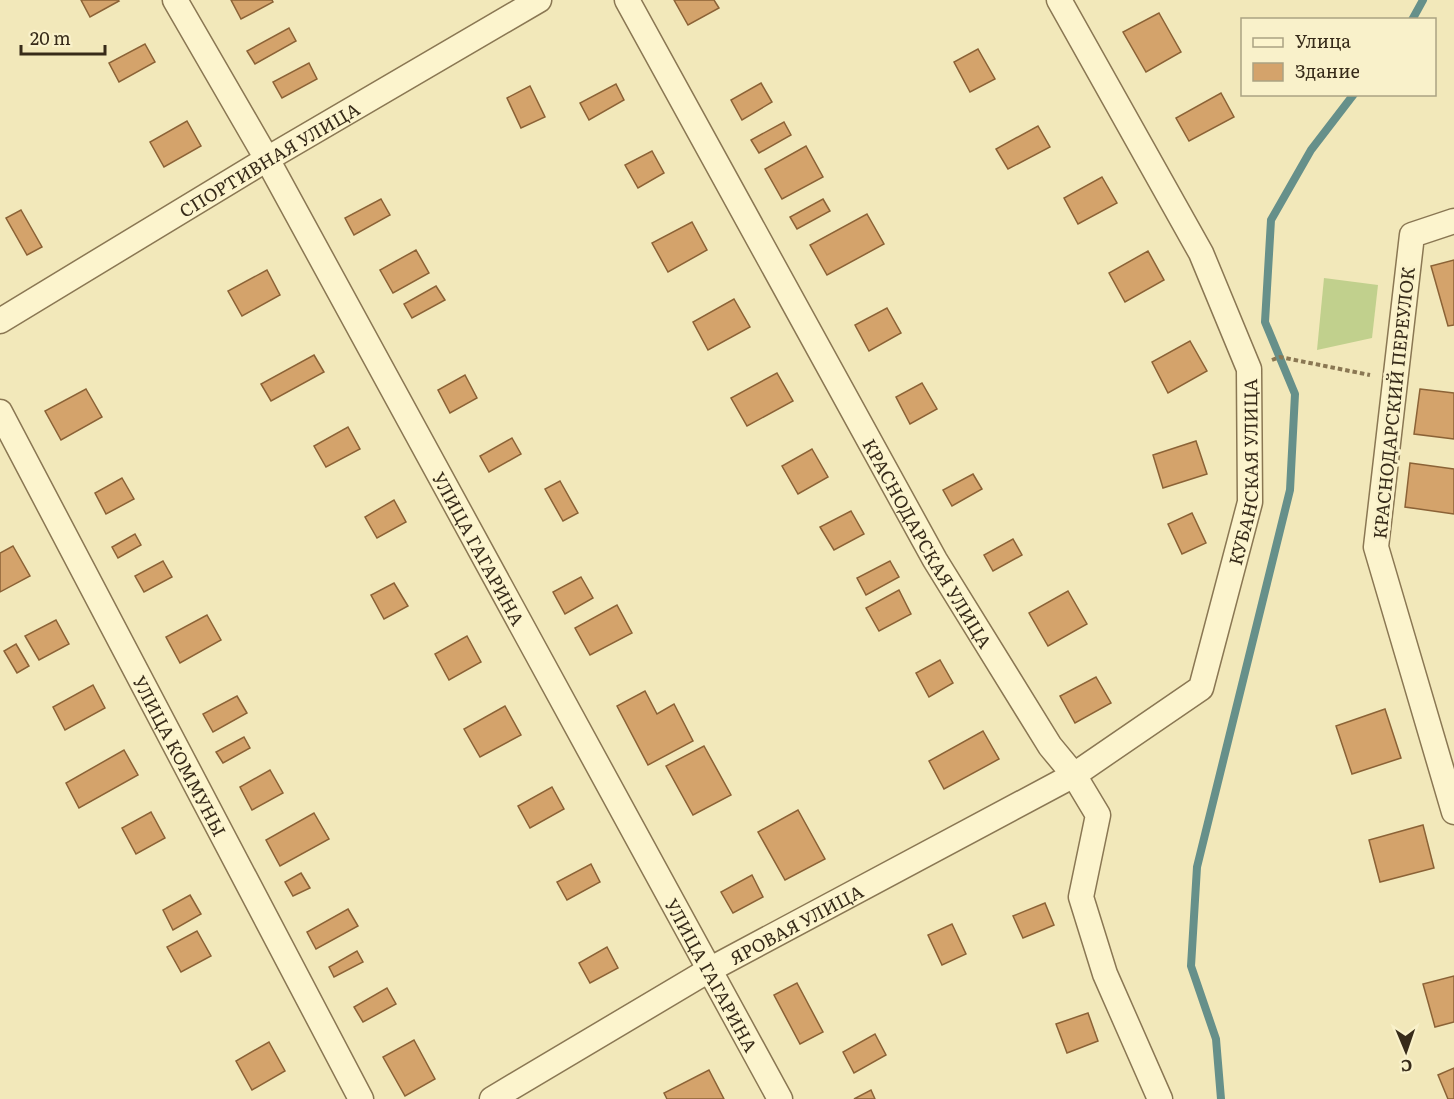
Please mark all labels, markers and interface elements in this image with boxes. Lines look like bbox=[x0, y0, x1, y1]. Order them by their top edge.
scale bar bbox=[21, 18, 105, 56]
legend bbox=[1241, 18, 1436, 96]
text: 20 m bbox=[30, 24, 71, 51]
text: Улица bbox=[1295, 27, 1351, 54]
text: Здание bbox=[1295, 57, 1360, 84]
street label: СПОРТИВНАЯ УЛИЦА bbox=[173, 95, 364, 223]
street label: КРАСНОДАРСКИЙ ПЕРЕУЛОК bbox=[1365, 266, 1421, 540]
street label: КУБАНСКАЯ УЛИЦА bbox=[1220, 378, 1264, 568]
street label: КРАСНОДАРСКАЯ УЛИЦА bbox=[857, 433, 1000, 653]
street label: УЛИЦА ГАГАРИНА bbox=[426, 466, 532, 630]
street label: УЛИЦА КОММУНЫ bbox=[127, 670, 234, 841]
street label: ЯРОВАЯ УЛИЦА bbox=[724, 877, 868, 970]
street label: УЛИЦА ГАГАРИНА bbox=[659, 893, 765, 1056]
north arrow bbox=[1376, 1021, 1436, 1081]
text: С bbox=[1400, 1055, 1413, 1079]

